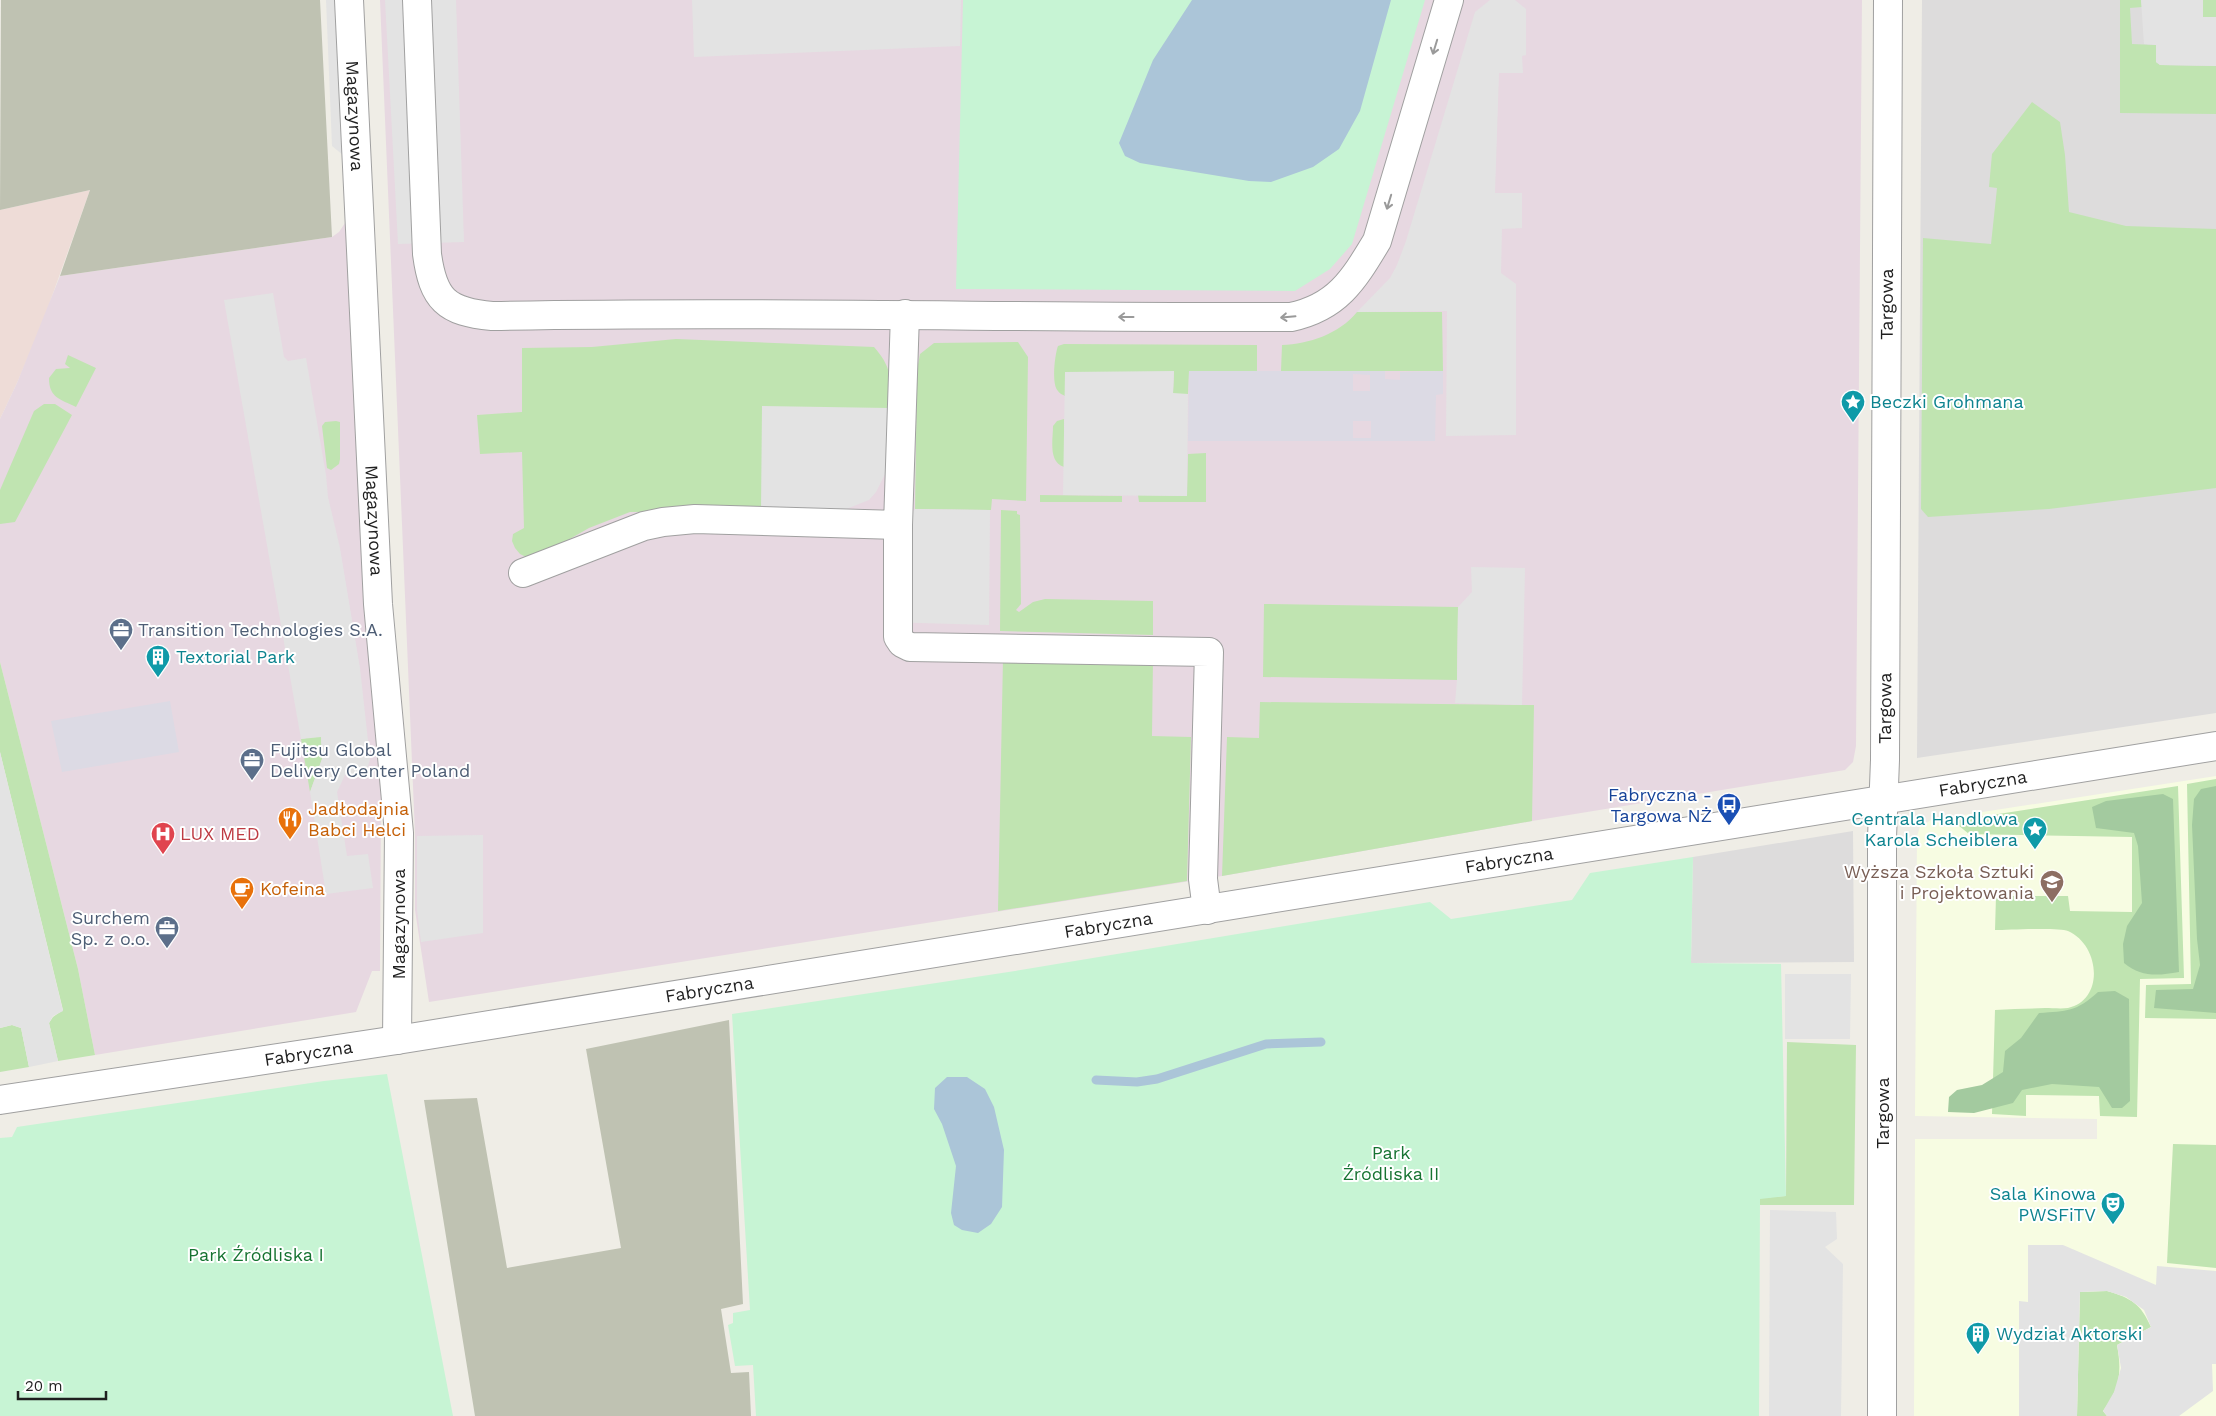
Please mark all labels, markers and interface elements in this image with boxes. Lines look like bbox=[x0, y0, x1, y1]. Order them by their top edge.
one-way arrow bbox=[1429, 38, 1439, 54]
street label: Magazynowa bbox=[342, 60, 368, 172]
one-way arrow bbox=[1383, 194, 1393, 210]
street label: Targowa bbox=[1876, 268, 1897, 340]
one-way arrow bbox=[1118, 312, 1134, 322]
one-way arrow bbox=[1281, 312, 1297, 321]
place icon: Beczki Grohmana bbox=[1840, 389, 1866, 423]
place label: Beczki Grohmana bbox=[1870, 391, 2024, 412]
street label: Magazynowa bbox=[361, 464, 388, 576]
office icon: Transition Technologies S.A. bbox=[108, 617, 134, 651]
place label: Transition Technologies S.A. bbox=[138, 619, 383, 640]
building icon: Textorial Park bbox=[145, 644, 171, 678]
place label: Textorial Park bbox=[176, 646, 295, 667]
street label: Targowa bbox=[1874, 672, 1895, 744]
place label: Fujitsu Global Delivery Center Poland bbox=[270, 739, 470, 781]
office icon: Fujitsu Global Delivery Center Poland bbox=[239, 747, 265, 781]
street label: Fabryczna bbox=[1937, 766, 2029, 801]
place label: Fabryczna - Targowa NŻ bbox=[1608, 784, 1712, 826]
bus stop icon: Fabryczna - Targowa NŻ bbox=[1716, 792, 1742, 826]
place label: Jadłodajnia Babci Helci bbox=[308, 798, 409, 840]
restaurant icon: Jadłodajnia Babci Helci bbox=[277, 806, 303, 840]
place label: Centrala Handlowa Karola Scheiblera bbox=[1851, 808, 2018, 850]
place icon: Centrala Handlowa Karola Scheiblera bbox=[2022, 816, 2048, 850]
hospital icon: LUX MED bbox=[150, 821, 176, 855]
place label: LUX MED bbox=[180, 823, 260, 844]
street label: Fabryczna bbox=[1463, 842, 1555, 877]
place label: Wyższa Szkoła Sztuki i Projektowania bbox=[1844, 861, 2034, 903]
street label: Magazynowa bbox=[388, 869, 409, 979]
school or university icon: Wyższa Szkoła Sztuki i Projektowania bbox=[2039, 869, 2065, 903]
cafe icon: Kofeina bbox=[229, 876, 255, 910]
place label: Kofeina bbox=[260, 878, 325, 899]
place label: Surchem Sp. z o.o. bbox=[71, 907, 150, 949]
street label: Fabryczna bbox=[1062, 907, 1154, 942]
office icon: Surchem Sp. z o.o. bbox=[154, 915, 180, 949]
street label: Fabryczna bbox=[664, 972, 755, 1006]
street label: Fabryczna bbox=[263, 1036, 354, 1070]
street label: Targowa bbox=[1872, 1077, 1893, 1149]
park label: Park Źródliska II bbox=[1343, 1142, 1439, 1184]
place label: Sala Kinowa PWSFiTV bbox=[1990, 1183, 2096, 1225]
theatre icon: Sala Kinowa PWSFiTV bbox=[2100, 1191, 2126, 1225]
park label: Park Źródliska I bbox=[188, 1244, 324, 1265]
building icon: Wydział Aktorski bbox=[1965, 1321, 1991, 1355]
place label: Wydział Aktorski bbox=[1996, 1323, 2142, 1344]
scale bar bbox=[18, 1368, 105, 1400]
text: 20 m bbox=[25, 1377, 63, 1395]

